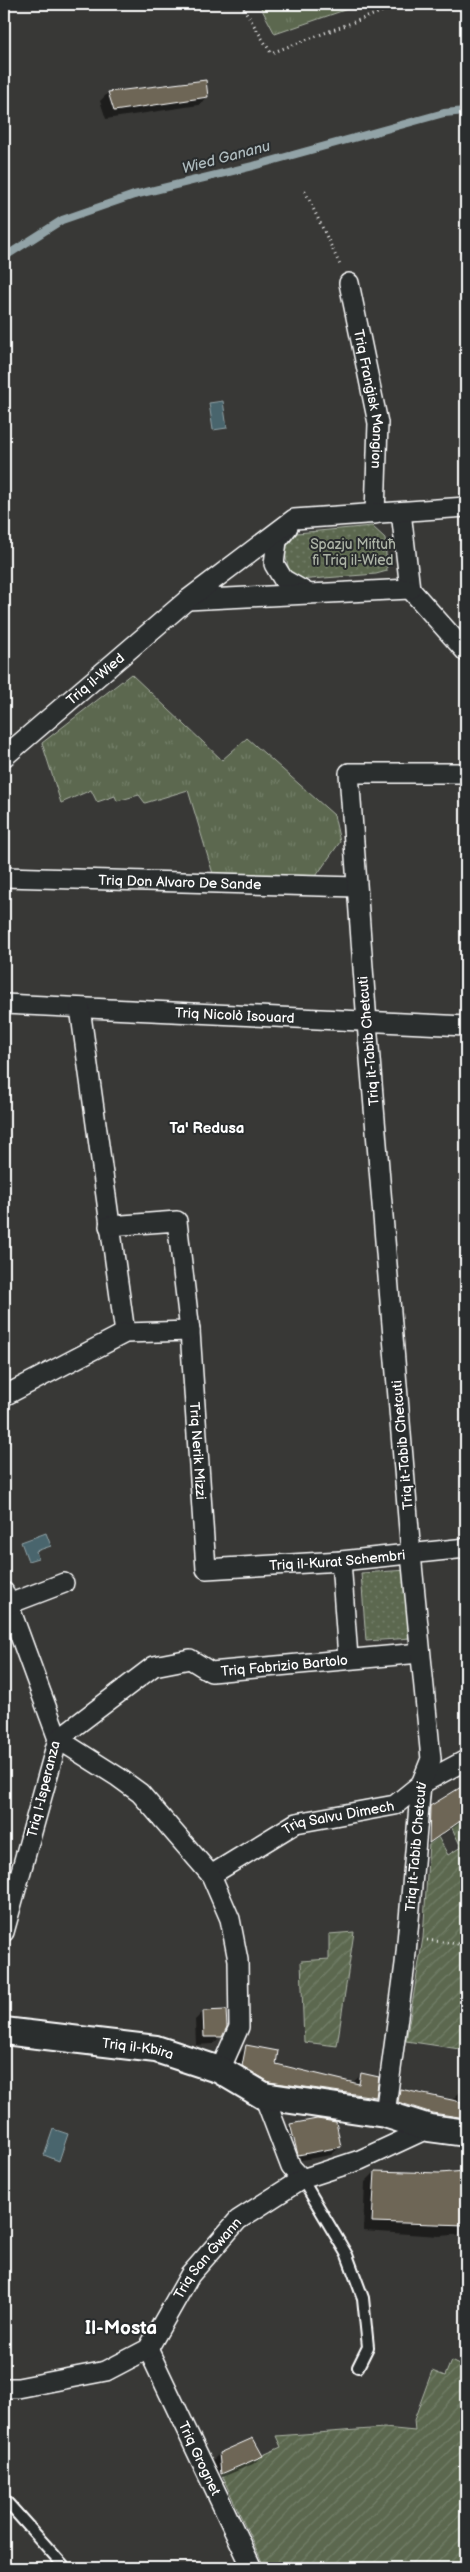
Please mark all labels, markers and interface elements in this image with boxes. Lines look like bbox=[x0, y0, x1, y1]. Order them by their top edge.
water label: Wied Gananu bbox=[180, 136, 273, 178]
street label: Triq Franġisk Mangion bbox=[350, 328, 386, 469]
park label: Spazju Miftuħ fi Triq il-Wied bbox=[310, 536, 396, 569]
street label: Triq il-Wied bbox=[63, 650, 128, 709]
street label: Triq Don Alvaro De Sande bbox=[98, 872, 262, 893]
street label: Triq it-Tabib Chetcuti bbox=[354, 975, 383, 1106]
street label: Triq Nicolò Isouard bbox=[175, 1004, 295, 1027]
district label: Ta' Redusa bbox=[170, 1119, 244, 1138]
street label: Triq it-Tabib Chetcuti bbox=[388, 1379, 417, 1510]
street label: Triq Nerik Mizzi bbox=[186, 1401, 209, 1500]
street label: Triq il-Kurat Schembri bbox=[269, 1546, 406, 1574]
street label: Triq Fabrizio Bartolo bbox=[220, 1652, 349, 1680]
street label: Triq l-Isperanza bbox=[23, 1739, 64, 1839]
street label: Triq it-Tabib Chetcuti bbox=[402, 1779, 430, 1912]
street label: Triq Salvu Dimech bbox=[279, 1797, 396, 1838]
street label: Triq il-Kbira bbox=[101, 2035, 176, 2063]
street label: Triq San Ġwann bbox=[170, 2214, 245, 2302]
district label: Il-Mosta bbox=[85, 2317, 157, 2340]
street label: Triq Grognet bbox=[175, 2419, 225, 2499]

